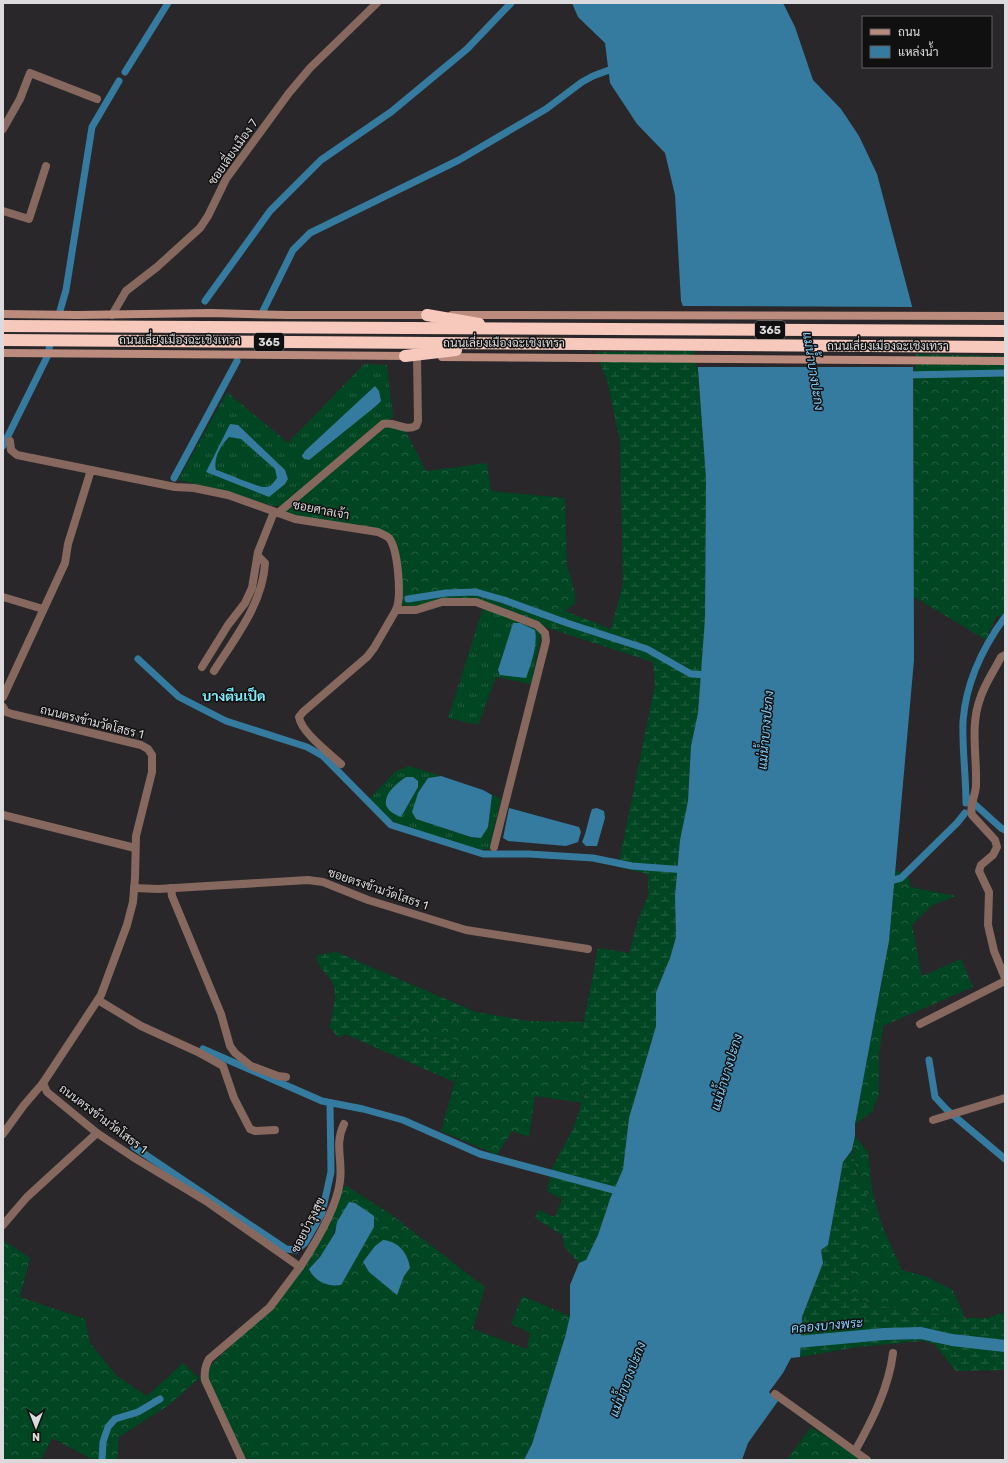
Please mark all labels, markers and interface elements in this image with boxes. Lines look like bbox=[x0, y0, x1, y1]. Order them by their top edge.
legend bbox=[862, 16, 992, 68]
text: ถนน bbox=[898, 25, 921, 39]
text: แหล่งน้ำ bbox=[898, 41, 938, 59]
street label: ซอยเลี่ยงเมือง 7 bbox=[202, 114, 261, 188]
road number: 365 bbox=[755, 321, 785, 339]
street label: ถนนเลี่ยงเมืองฉะเชิงเทรา bbox=[119, 329, 241, 347]
water label: แม่น้ำบางปะกง bbox=[800, 330, 832, 412]
street label: ถนนเลี่ยงเมืองฉะเชิงเทรา bbox=[443, 332, 565, 350]
road number: 365 bbox=[254, 333, 284, 351]
street label: ถนนเลี่ยงเมืองฉะเชิงเทรา bbox=[827, 335, 949, 353]
street label: ซอยศาลเจ้า bbox=[291, 498, 351, 522]
district label: บางตีนเป็ด bbox=[202, 686, 266, 705]
water label: แม่น้ำบางปะกง bbox=[750, 689, 776, 770]
street label: ถนนตรงข้ามวัดโสธร 1 bbox=[39, 701, 145, 742]
street label: ซอยตรงข้ามวัดโสธร 1 bbox=[326, 864, 430, 913]
water label: แม่น้ำบางปะกง bbox=[703, 1030, 745, 1112]
street label: ถนนตรงข้ามวัดโสธร 1 bbox=[56, 1081, 150, 1157]
street label: ซอยบำรุงสุข bbox=[288, 1195, 330, 1256]
water label: คลองบางพระ bbox=[790, 1315, 864, 1336]
water label: แม่น้ำบางปะกง bbox=[602, 1337, 649, 1419]
north arrow bbox=[16, 1407, 56, 1447]
text: N bbox=[32, 1430, 40, 1443]

